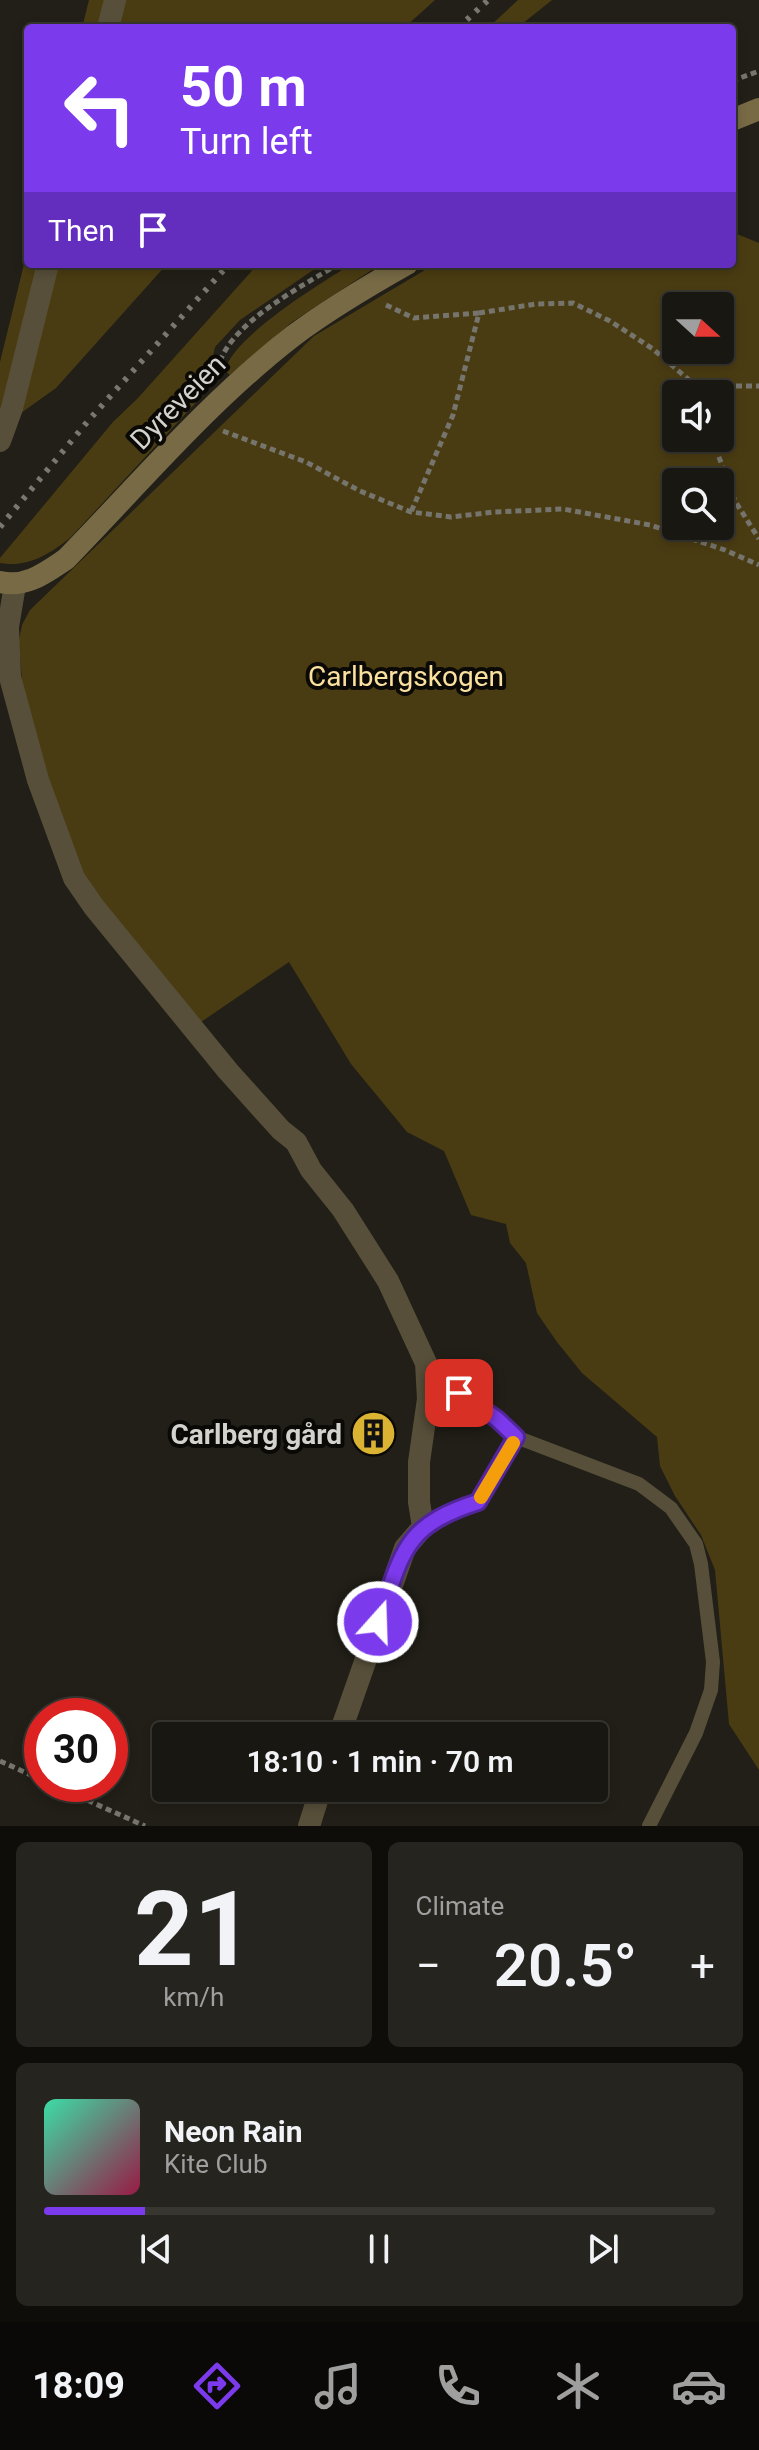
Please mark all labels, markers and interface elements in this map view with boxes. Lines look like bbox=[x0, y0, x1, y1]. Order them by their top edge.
text: 50 m bbox=[180, 54, 307, 120]
icon: left bbox=[48, 56, 152, 160]
text: Turn left bbox=[180, 121, 313, 163]
icon: arrive bbox=[131, 208, 175, 252]
text: Then bbox=[48, 213, 115, 248]
north arrow bbox=[662, 292, 734, 364]
map controls bbox=[662, 292, 734, 540]
street label: Dyreveien bbox=[124, 348, 232, 456]
button: sound bbox=[662, 380, 734, 452]
button: search bbox=[662, 468, 734, 540]
park label: Carlbergskogen bbox=[308, 660, 504, 693]
pin bbox=[425, 1359, 493, 1427]
icon: arrive bbox=[437, 1371, 481, 1415]
building icon: Carlberg gård bbox=[349, 1410, 397, 1458]
place label: Carlberg gård bbox=[170, 1418, 342, 1451]
position arrow bbox=[336, 1580, 420, 1664]
speed limit sign: 30 bbox=[24, 1698, 128, 1802]
text: 18:10 · 1 min · 70 m bbox=[246, 1744, 514, 1779]
text: 21 bbox=[134, 1869, 253, 1990]
text: Climate bbox=[416, 1891, 504, 1921]
text: 20.5° bbox=[494, 1930, 637, 2001]
text: − bbox=[416, 1940, 441, 1992]
text: + bbox=[690, 1940, 715, 1992]
text: km/h bbox=[163, 1982, 224, 2012]
text: Neon Rain bbox=[164, 2114, 303, 2149]
text: Kite Club bbox=[164, 2149, 268, 2179]
icon: previous bbox=[134, 2227, 178, 2271]
icon: pause bbox=[357, 2227, 401, 2271]
icon: next bbox=[581, 2227, 625, 2271]
icon: directions bbox=[189, 2358, 245, 2414]
icon: music bbox=[310, 2358, 366, 2414]
icon: phone bbox=[430, 2358, 486, 2414]
icon: climate bbox=[550, 2358, 606, 2414]
icon: car bbox=[671, 2358, 727, 2414]
text: 18:09 bbox=[32, 2365, 125, 2407]

